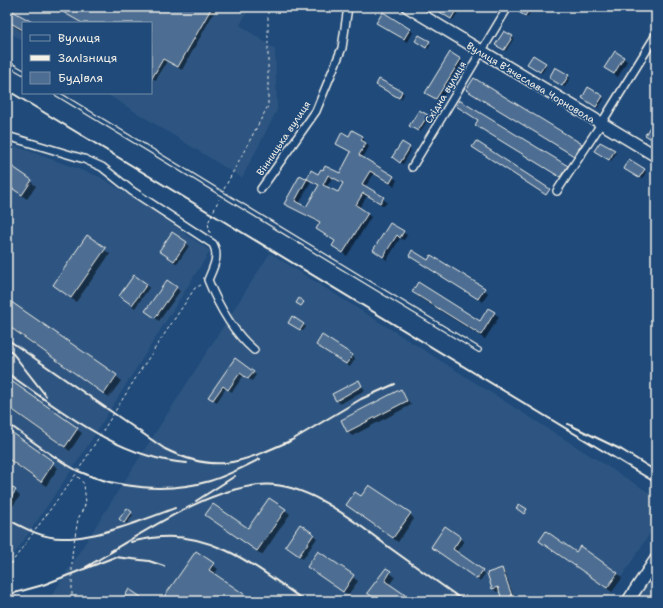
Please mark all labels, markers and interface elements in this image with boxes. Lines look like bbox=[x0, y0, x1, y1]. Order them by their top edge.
legend bbox=[22, 22, 152, 94]
text: Вулиця bbox=[58, 30, 100, 46]
street label: Вулиця Вʼячеслава Чорновола bbox=[464, 39, 598, 126]
text: Залізниця bbox=[58, 50, 117, 66]
street label: Східна вулиця bbox=[422, 59, 469, 126]
text: Будівля bbox=[58, 70, 103, 86]
street label: Вінницька вулиця bbox=[254, 98, 313, 178]

